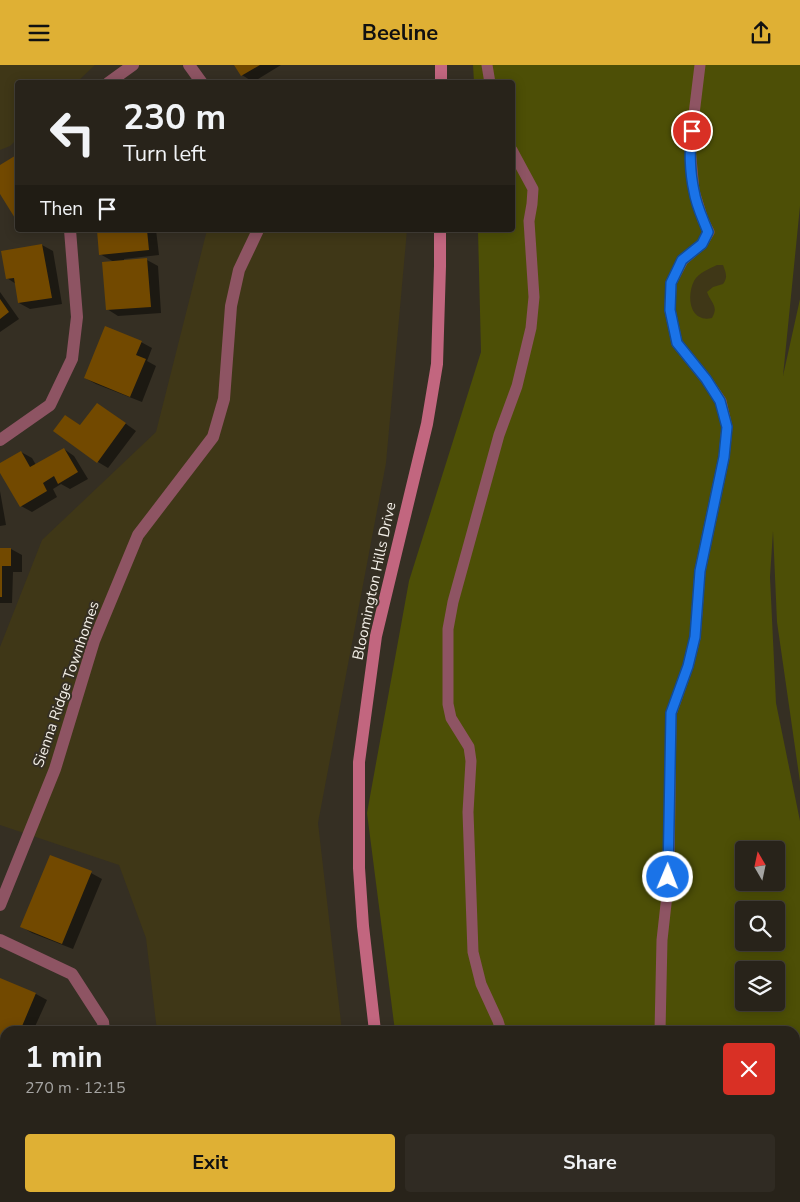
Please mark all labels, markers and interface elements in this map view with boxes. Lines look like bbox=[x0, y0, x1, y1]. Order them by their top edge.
text: Beeline bbox=[362, 18, 438, 48]
icon: menu bbox=[25, 19, 53, 47]
icon: share bbox=[747, 19, 775, 47]
text: 230 m bbox=[123, 94, 226, 141]
icon: left bbox=[40, 100, 105, 165]
pin bbox=[671, 110, 713, 152]
icon: arrive bbox=[678, 117, 706, 145]
text: Turn left bbox=[123, 139, 206, 169]
icon: arrive bbox=[93, 195, 121, 223]
text: Then bbox=[40, 196, 83, 222]
street label: Bloomington Hills Drive bbox=[347, 500, 401, 662]
street label: Sienna Ridge Townhomes bbox=[28, 598, 104, 770]
north arrow bbox=[735, 841, 785, 891]
map controls bbox=[735, 841, 785, 1011]
position arrow bbox=[641, 850, 693, 902]
button: search bbox=[735, 901, 785, 951]
button: layers bbox=[735, 961, 785, 1011]
text: 1 min bbox=[25, 1037, 103, 1078]
button: close bbox=[723, 1043, 775, 1095]
text: 270 m · 12:15 bbox=[25, 1077, 126, 1099]
button: Exit bbox=[25, 1134, 395, 1192]
button: Share bbox=[405, 1134, 775, 1192]

